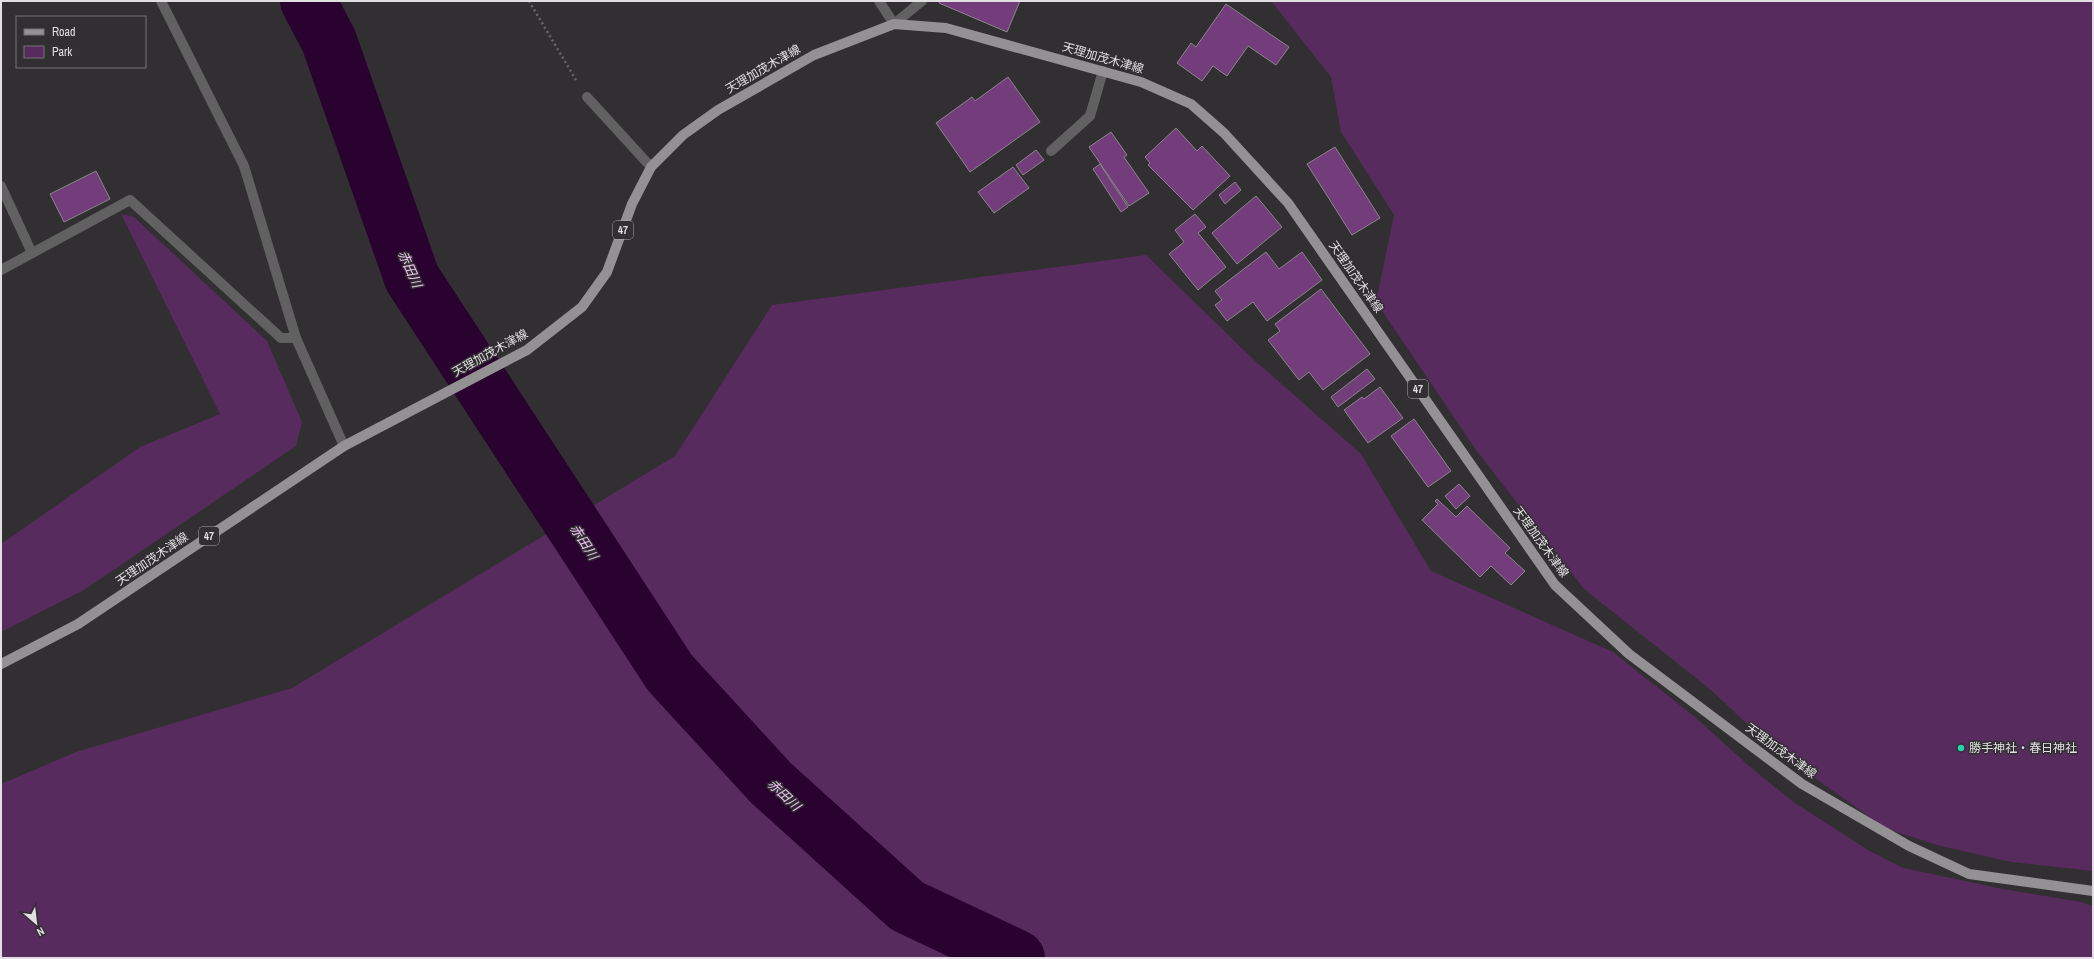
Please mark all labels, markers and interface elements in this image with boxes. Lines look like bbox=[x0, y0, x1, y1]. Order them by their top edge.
legend bbox=[16, 16, 146, 68]
text: Road bbox=[52, 24, 76, 40]
street label: 天理加茂木津線 bbox=[1060, 39, 1146, 77]
street label: 天理加茂木津線 bbox=[723, 41, 803, 97]
text: Park bbox=[52, 44, 72, 60]
road number: 47 bbox=[613, 221, 633, 239]
street label: 天理加茂木津線 bbox=[1325, 238, 1387, 316]
water label: 赤田川 bbox=[394, 248, 427, 292]
street label: 天理加茂木津線 bbox=[449, 326, 531, 380]
road number: 47 bbox=[1408, 380, 1428, 398]
street label: 天理加茂木津線 bbox=[1510, 503, 1572, 581]
water label: 赤田川 bbox=[566, 521, 603, 565]
road number: 47 bbox=[199, 527, 219, 545]
street label: 天理加茂木津線 bbox=[113, 529, 191, 589]
street label: 天理加茂木津線 bbox=[1742, 720, 1820, 782]
place label: 勝手神社・春日神社 bbox=[1969, 740, 2077, 756]
marker: 勝手神社・春日神社 bbox=[1956, 743, 1966, 753]
water label: 赤田川 bbox=[764, 775, 806, 816]
north arrow bbox=[16, 903, 56, 943]
text: N bbox=[35, 924, 47, 940]

